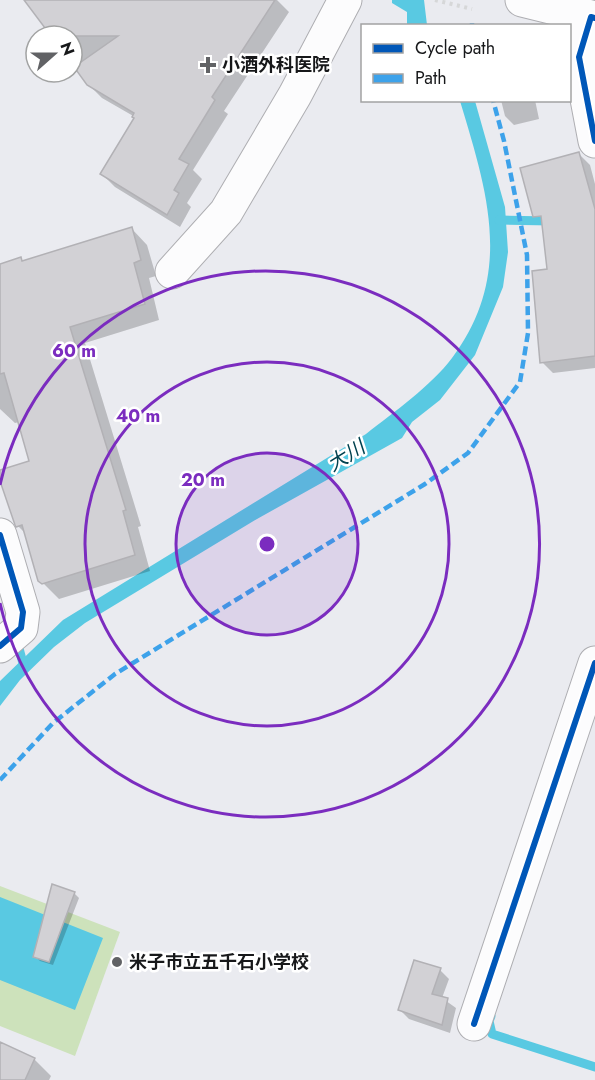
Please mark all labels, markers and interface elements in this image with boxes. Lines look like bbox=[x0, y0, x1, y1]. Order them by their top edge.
north arrow bbox=[24, 24, 84, 84]
legend bbox=[361, 24, 571, 102]
text: Cycle path bbox=[415, 35, 495, 61]
text: N bbox=[55, 39, 81, 59]
place label: 小酒外科医院 bbox=[222, 52, 330, 78]
marker: 小酒外科医院 bbox=[199, 56, 217, 74]
text: Path bbox=[415, 65, 447, 91]
text: 60 m bbox=[52, 338, 96, 364]
text: 40 m bbox=[116, 403, 160, 429]
water label: 大川 bbox=[321, 432, 372, 479]
text: 20 m bbox=[181, 467, 225, 493]
centre of rings bbox=[257, 534, 277, 554]
place label: 米子市立五千石小学校 bbox=[129, 949, 309, 975]
marker: 米子市立五千石小学校 bbox=[110, 955, 124, 969]

